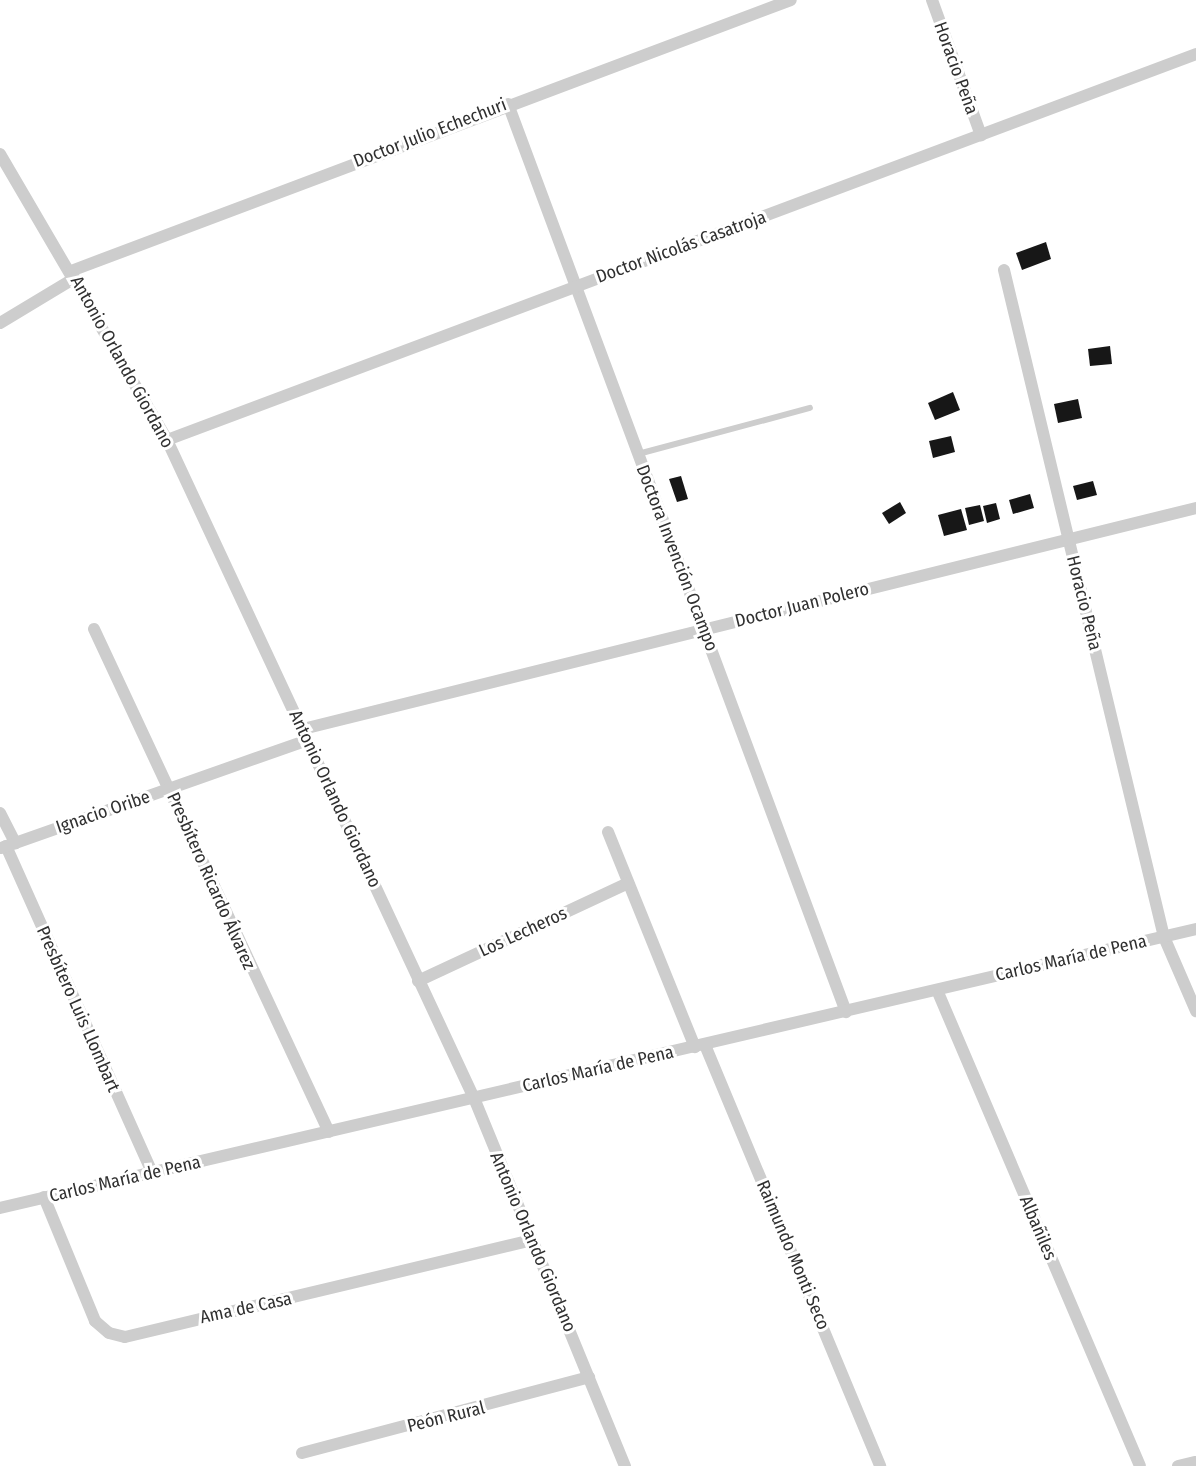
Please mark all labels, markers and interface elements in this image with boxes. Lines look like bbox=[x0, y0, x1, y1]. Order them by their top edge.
street label: Horacio Peña bbox=[929, 19, 983, 117]
street label: Doctor Julio Echechuri bbox=[350, 94, 510, 172]
street label: Doctor Nicolás Casatroja bbox=[593, 206, 769, 288]
street label: Antonio Orlando Giordano bbox=[66, 272, 178, 452]
street label: Doctora Invención Ocampo bbox=[631, 462, 723, 654]
street label: Horacio Peña bbox=[1062, 553, 1106, 653]
street label: Doctor Juan Polero bbox=[733, 578, 871, 632]
street label: Antonio Orlando Giordano bbox=[284, 707, 386, 891]
street label: Ignacio Oribe bbox=[53, 786, 153, 838]
street label: Presbítero Ricardo Álvarez bbox=[162, 789, 260, 973]
street label: Los Lecheros bbox=[476, 902, 570, 962]
street label: Presbítero Luis Llombart bbox=[32, 923, 124, 1095]
street label: Carlos María de Pena bbox=[993, 930, 1149, 986]
street label: Carlos María de Pena bbox=[520, 1041, 676, 1097]
street label: Antonio Orlando Giordano bbox=[485, 1149, 581, 1335]
street label: Carlos María de Pena bbox=[47, 1151, 203, 1207]
street label: Raimundo Monti Seco bbox=[752, 1177, 834, 1333]
street label: Albañiles bbox=[1015, 1193, 1061, 1263]
street label: Ama de Casa bbox=[198, 1288, 294, 1328]
street label: Peón Rural bbox=[405, 1397, 487, 1437]

